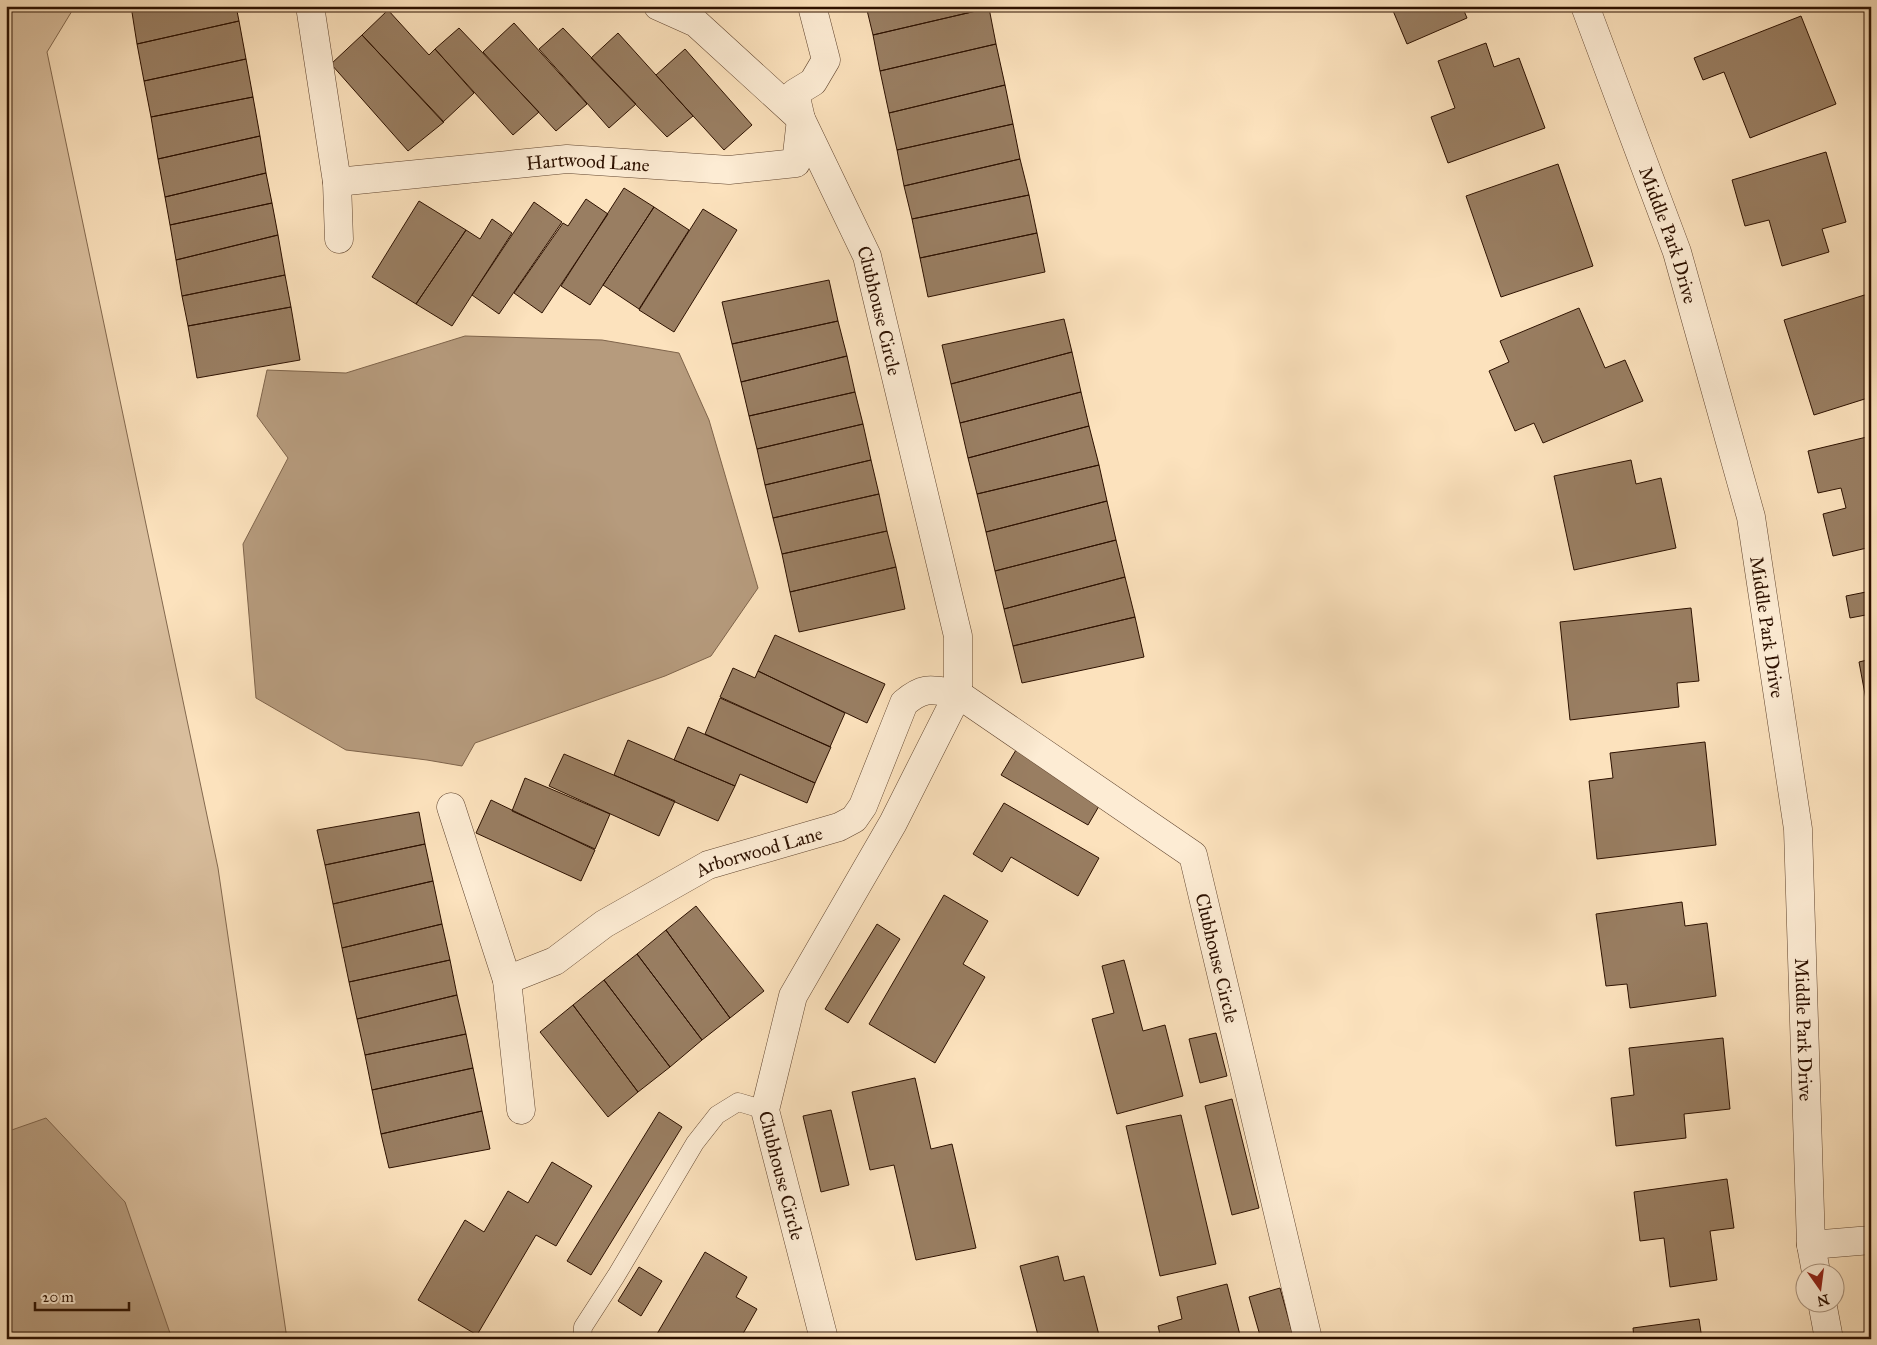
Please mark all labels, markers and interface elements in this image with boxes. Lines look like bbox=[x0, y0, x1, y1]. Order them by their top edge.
street label: Hartwood Lane bbox=[525, 148, 651, 177]
street label: Middle Park Drive bbox=[1634, 164, 1702, 306]
street label: Clubhouse Circle bbox=[852, 242, 906, 378]
street label: Middle Park Drive bbox=[1745, 554, 1789, 700]
street label: Arborwood Lane bbox=[690, 821, 825, 882]
street label: Clubhouse Circle bbox=[1190, 891, 1244, 1026]
street label: Middle Park Drive bbox=[1790, 958, 1818, 1102]
street label: Clubhouse Circle bbox=[754, 1108, 809, 1243]
north arrow bbox=[1794, 1262, 1844, 1312]
scale bar bbox=[35, 1280, 129, 1312]
text: 20 m bbox=[42, 1288, 74, 1306]
text: N bbox=[1815, 1290, 1831, 1310]

